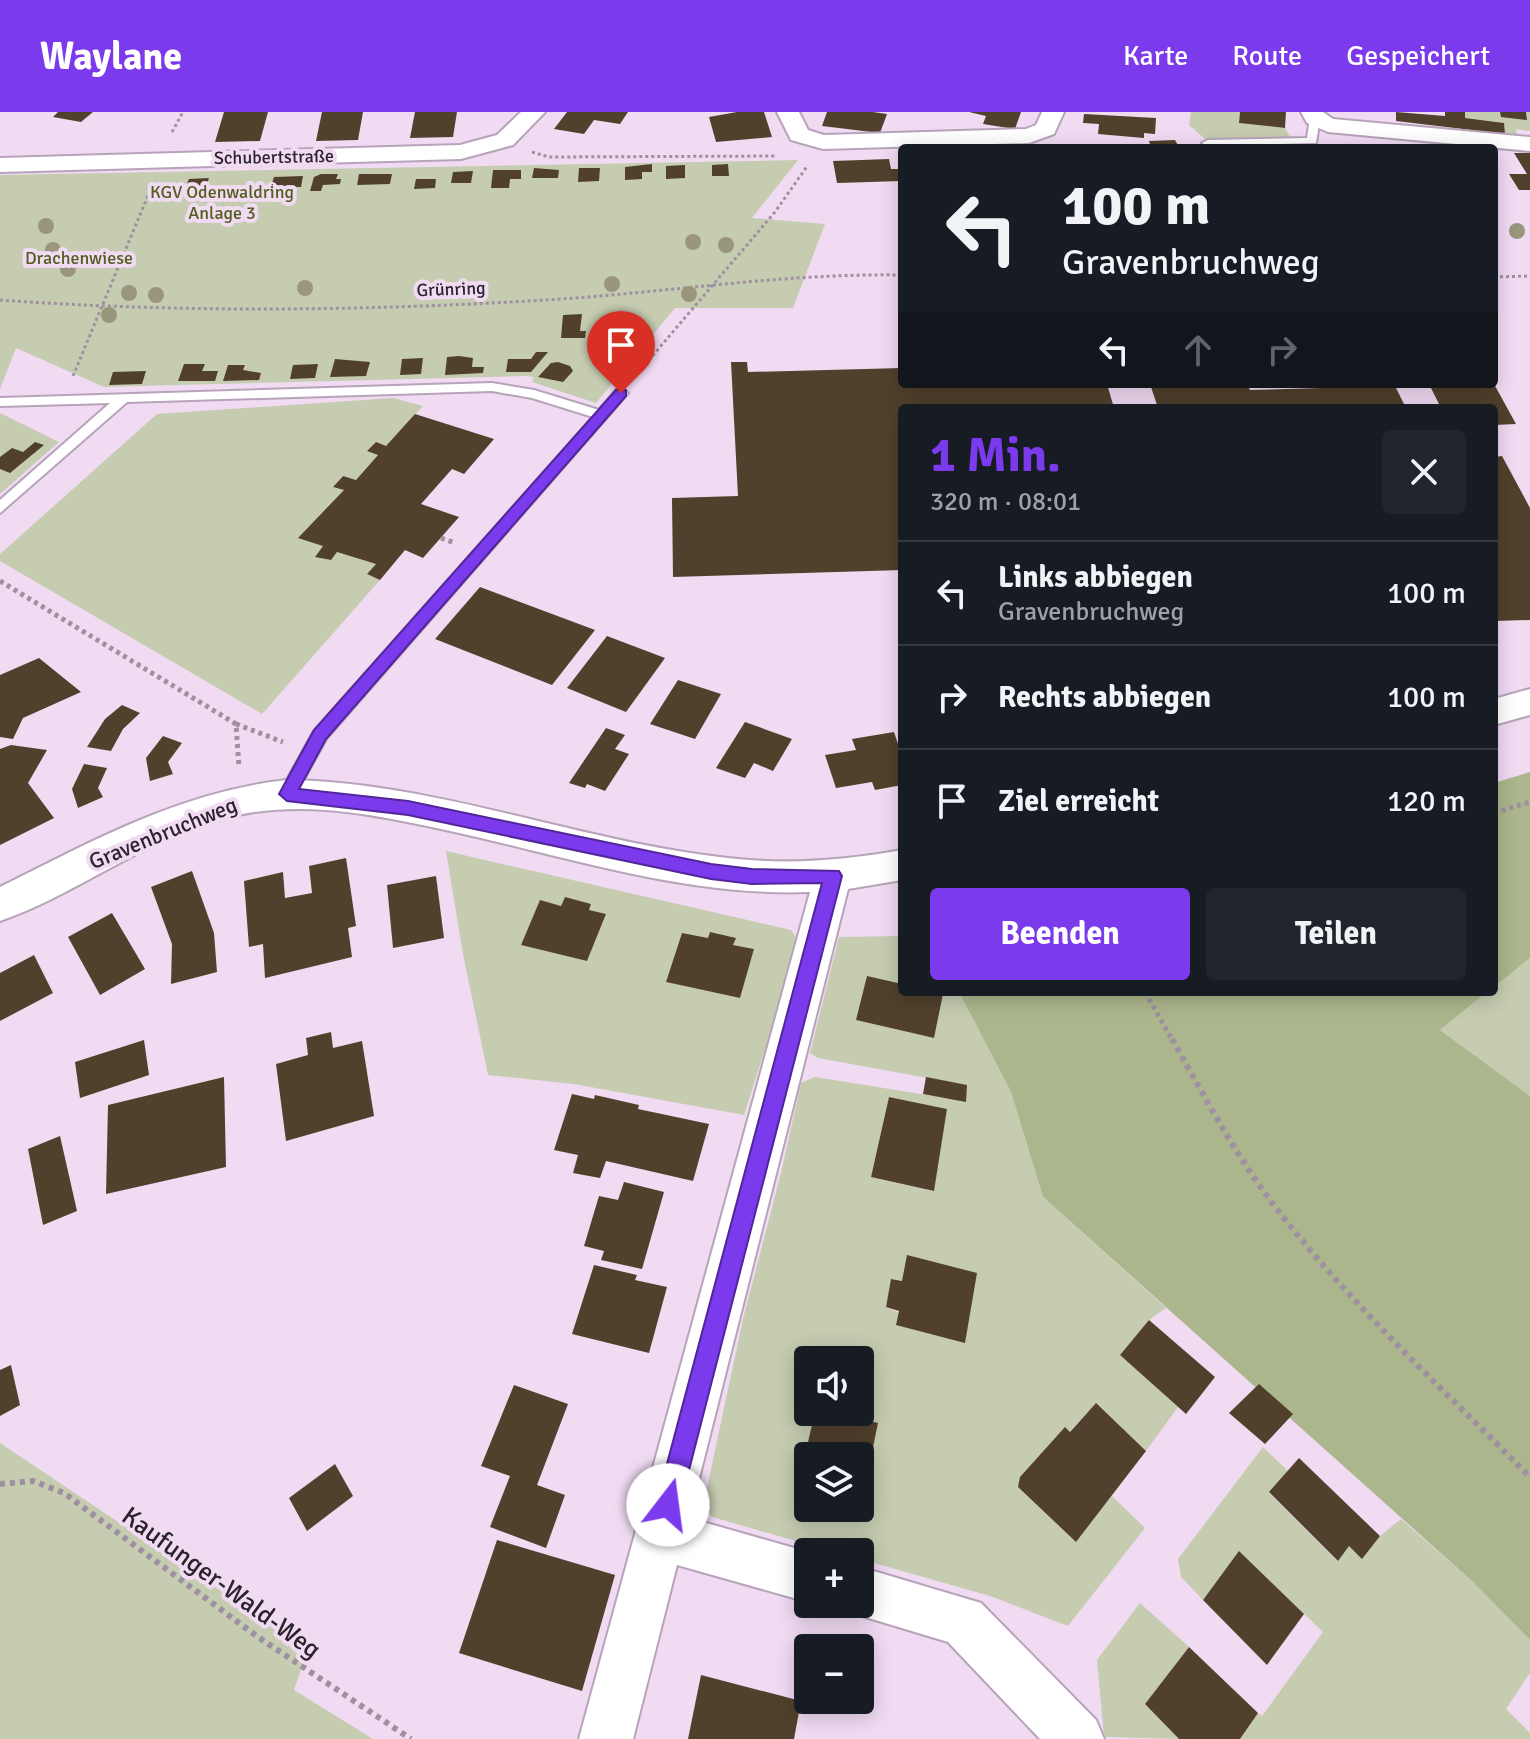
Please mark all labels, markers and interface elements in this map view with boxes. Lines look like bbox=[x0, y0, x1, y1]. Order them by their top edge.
text: Waylane bbox=[40, 33, 182, 80]
text: Karte bbox=[1123, 39, 1188, 73]
text: Route bbox=[1232, 39, 1302, 73]
text: Gespeichert bbox=[1346, 39, 1490, 73]
street label: Schubertstraße bbox=[214, 145, 334, 169]
text: 100 m bbox=[1062, 171, 1210, 240]
icon: left bbox=[930, 176, 1034, 280]
park label: KGV Odenwaldring Anlage 3 bbox=[150, 181, 294, 224]
text: Gravenbruchweg bbox=[1062, 240, 1320, 285]
park label: Drachenwiese bbox=[25, 247, 133, 269]
street label: Grünring bbox=[416, 277, 486, 301]
pin bbox=[587, 311, 655, 393]
icon: arrive bbox=[599, 323, 643, 367]
icon: left bbox=[1092, 328, 1136, 372]
icon: ahead bbox=[1176, 328, 1220, 372]
icon: right bbox=[1260, 328, 1304, 372]
text: 1 Min. bbox=[930, 426, 1061, 485]
button: close bbox=[1382, 430, 1466, 514]
text: 320 m · 08:01 bbox=[930, 486, 1081, 518]
text: Links abbiegen bbox=[998, 559, 1193, 596]
icon: left bbox=[930, 571, 974, 615]
text: 100 m bbox=[1387, 575, 1466, 612]
text: Gravenbruchweg bbox=[998, 596, 1184, 628]
icon: right bbox=[930, 675, 974, 719]
text: Rechts abbiegen bbox=[998, 679, 1211, 716]
text: 100 m bbox=[1387, 679, 1466, 716]
icon: arrive bbox=[930, 779, 974, 823]
text: Ziel erreicht bbox=[998, 783, 1159, 820]
text: 120 m bbox=[1387, 783, 1466, 820]
street label: Gravenbruchweg bbox=[85, 791, 241, 875]
button: Beenden bbox=[930, 888, 1190, 980]
button: Teilen bbox=[1206, 888, 1466, 980]
map controls bbox=[794, 1346, 874, 1714]
button: sound bbox=[794, 1346, 874, 1426]
button: layers bbox=[794, 1442, 874, 1522]
position arrow bbox=[626, 1463, 710, 1547]
street label: Kaufunger-Wald-Weg bbox=[115, 1500, 327, 1666]
button: + bbox=[794, 1538, 874, 1618]
button: − bbox=[794, 1634, 874, 1714]

